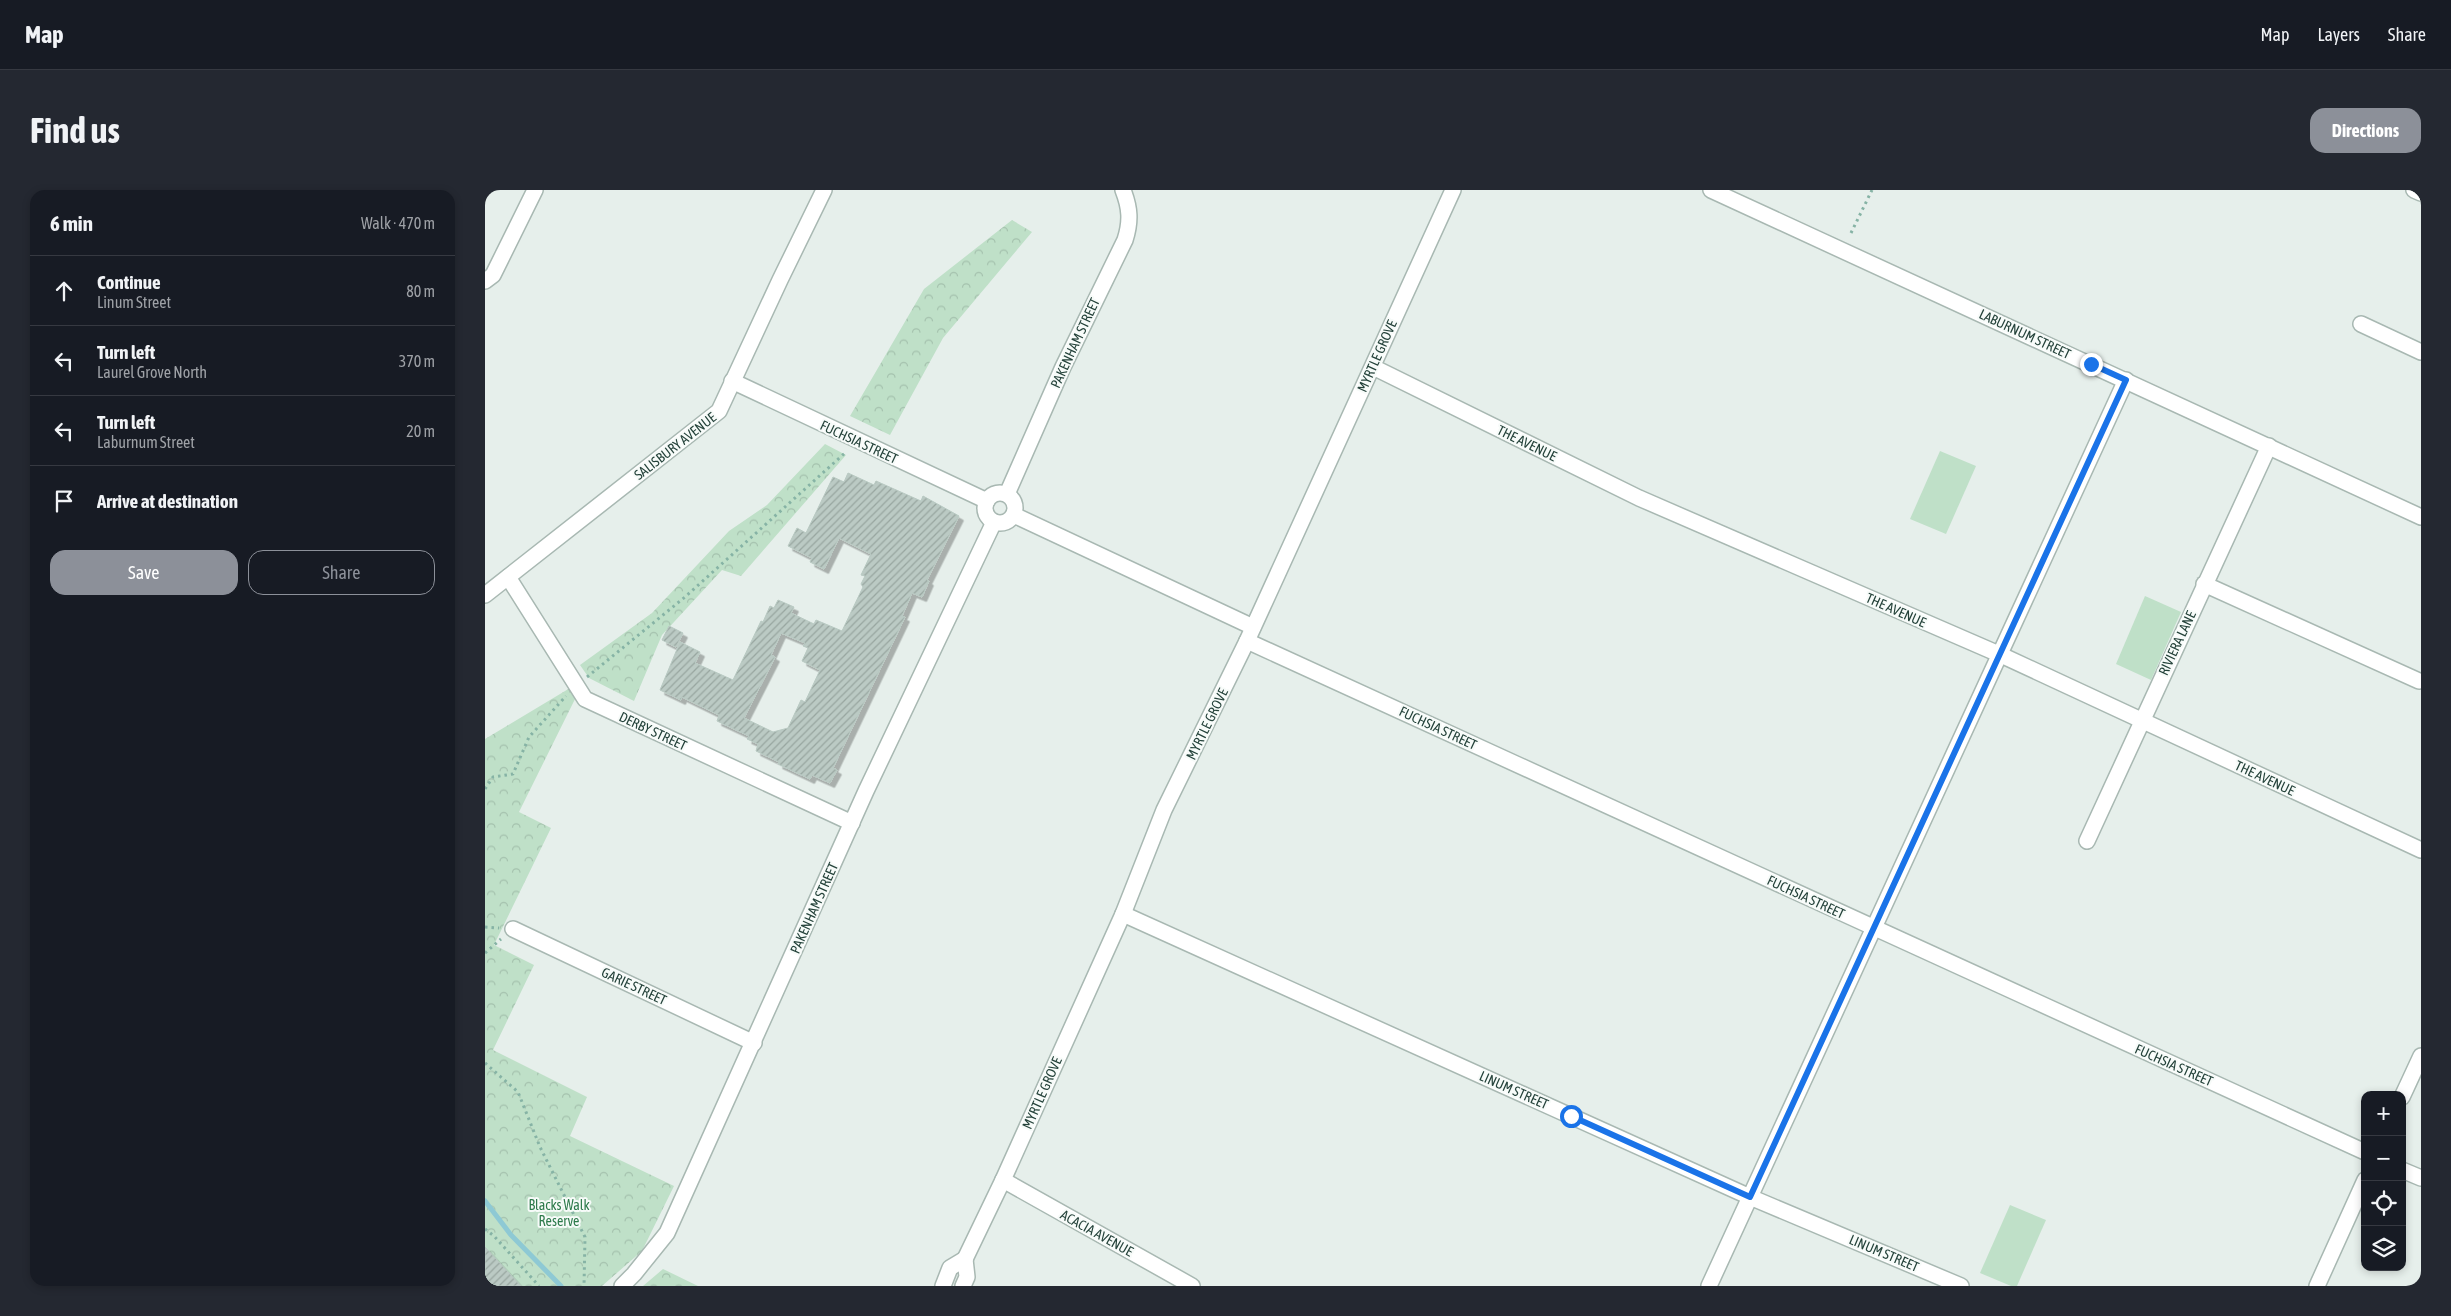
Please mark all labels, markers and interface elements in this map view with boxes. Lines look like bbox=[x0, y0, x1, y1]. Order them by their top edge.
text: Map bbox=[25, 21, 64, 48]
text: Map bbox=[2260, 24, 2289, 45]
text: Layers bbox=[2317, 24, 2360, 45]
text: Share bbox=[2388, 24, 2426, 45]
button: Directions bbox=[2310, 108, 2421, 153]
text: Find us bbox=[30, 110, 120, 150]
text: 6 min bbox=[50, 211, 93, 235]
text: Walk · 470 m bbox=[361, 214, 435, 232]
text: Continue bbox=[97, 271, 161, 293]
icon: ahead bbox=[50, 277, 78, 305]
text: 80 m bbox=[406, 282, 435, 300]
text: Linum Street bbox=[97, 293, 171, 311]
street label: PAKENHAM STREET bbox=[1047, 295, 1103, 391]
street label: LABURNUM STREET bbox=[1977, 306, 2073, 362]
street label: MYRTLE GROVE bbox=[1354, 317, 1400, 395]
text: Turn left bbox=[97, 341, 155, 363]
icon: left bbox=[50, 347, 78, 375]
text: 370 m bbox=[399, 352, 435, 370]
route end bbox=[2080, 353, 2103, 376]
text: Laurel Grove North bbox=[97, 363, 207, 381]
street label: SALISBURY AVENUE bbox=[631, 409, 719, 483]
text: Turn left bbox=[97, 411, 155, 433]
icon: left bbox=[50, 417, 78, 445]
street label: FUCHSIA STREET bbox=[818, 417, 900, 467]
text: 20 m bbox=[406, 422, 435, 440]
street label: THE AVENUE bbox=[1495, 422, 1559, 464]
text: Laburnum Street bbox=[97, 433, 195, 451]
icon: arrive bbox=[50, 487, 78, 515]
text: Arrive at destination bbox=[97, 490, 238, 512]
button: Save bbox=[50, 550, 238, 595]
button: Share bbox=[248, 550, 435, 595]
street label: THE AVENUE bbox=[1863, 590, 1929, 630]
street label: RIVIERA LANE bbox=[2155, 608, 2199, 678]
street label: MYRTLE GROVE bbox=[1183, 686, 1231, 762]
street label: FUCHSIA STREET bbox=[1397, 703, 1479, 753]
street label: DERBY STREET bbox=[617, 708, 689, 754]
street label: THE AVENUE bbox=[2233, 757, 2297, 799]
street label: PAKENHAM STREET bbox=[787, 860, 841, 956]
street label: FUCHSIA STREET bbox=[1765, 872, 1847, 922]
street label: GARIE STREET bbox=[599, 964, 669, 1008]
street label: FUCHSIA STREET bbox=[2133, 1041, 2215, 1089]
street label: MYRTLE GROVE bbox=[1019, 1054, 1065, 1132]
street label: LINUM STREET bbox=[1477, 1068, 1551, 1112]
map controls bbox=[2361, 1091, 2406, 1271]
button: + bbox=[2361, 1091, 2406, 1136]
route start bbox=[1560, 1105, 1583, 1128]
button: − bbox=[2361, 1136, 2406, 1181]
button: locate bbox=[2361, 1181, 2406, 1226]
park label: Blacks Walk Reserve bbox=[528, 1197, 590, 1229]
street label: ACACIA AVENUE bbox=[1058, 1206, 1136, 1260]
button: layers bbox=[2361, 1226, 2406, 1271]
street label: LINUM STREET bbox=[1847, 1231, 1921, 1275]

